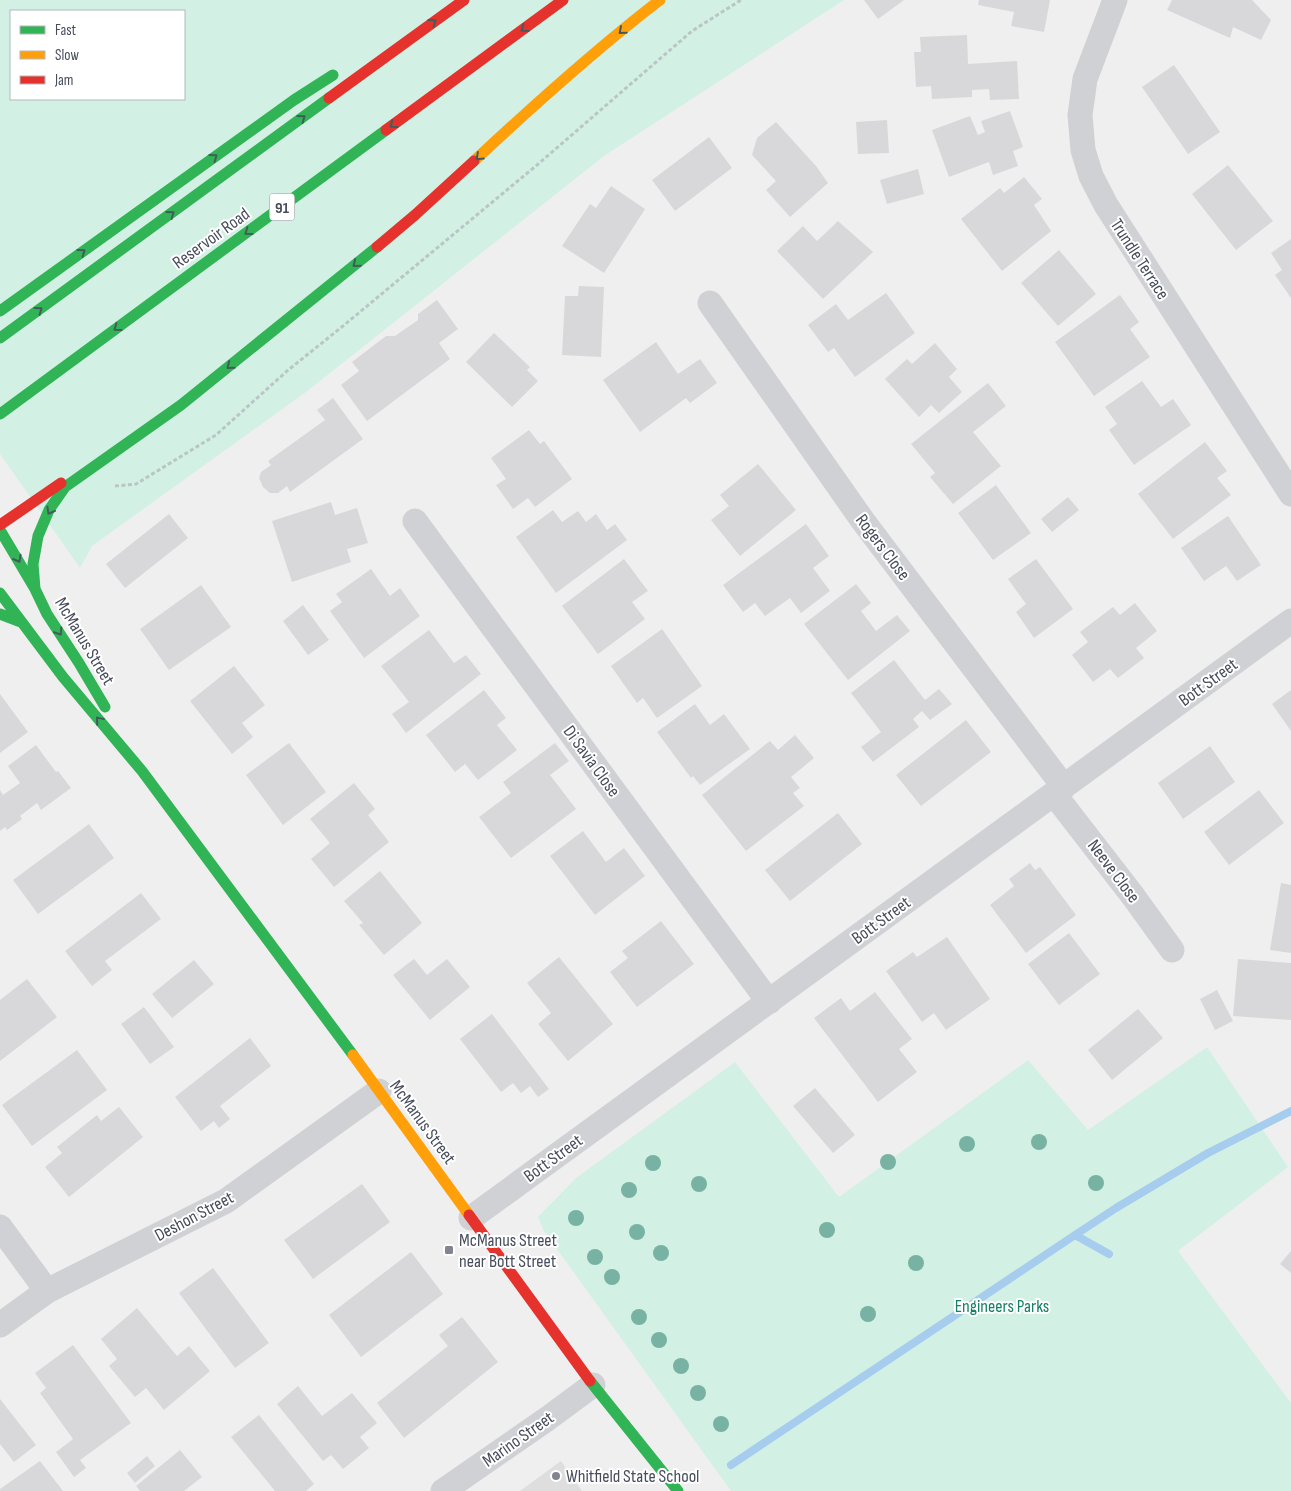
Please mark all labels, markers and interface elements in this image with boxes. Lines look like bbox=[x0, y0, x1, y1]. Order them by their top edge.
legend bbox=[10, 10, 185, 100]
one-way arrow bbox=[427, 20, 436, 28]
text: Fast bbox=[55, 21, 77, 40]
one-way arrow bbox=[521, 23, 530, 31]
one-way arrow bbox=[618, 25, 627, 34]
text: Slow bbox=[55, 46, 79, 65]
text: Jam bbox=[54, 71, 73, 90]
one-way arrow bbox=[296, 115, 306, 124]
one-way arrow bbox=[389, 119, 399, 128]
one-way arrow bbox=[475, 151, 484, 160]
one-way arrow bbox=[208, 155, 217, 163]
road number: 91 bbox=[270, 193, 294, 220]
street label: Reservoir Road bbox=[169, 203, 254, 273]
one-way arrow bbox=[165, 211, 175, 220]
street label: Trundle Terrace bbox=[1106, 215, 1173, 304]
one-way arrow bbox=[244, 226, 254, 235]
one-way arrow bbox=[76, 249, 86, 258]
one-way arrow bbox=[353, 258, 362, 266]
one-way arrow bbox=[33, 307, 42, 315]
one-way arrow bbox=[113, 322, 123, 331]
one-way arrow bbox=[227, 360, 236, 368]
one-way arrow bbox=[46, 506, 56, 515]
street label: Rogers Close bbox=[851, 510, 914, 584]
one-way arrow bbox=[11, 554, 21, 563]
street label: McManus Street bbox=[50, 594, 119, 689]
one-way arrow bbox=[53, 626, 62, 636]
street label: Bott Street bbox=[1175, 654, 1242, 711]
one-way arrow bbox=[96, 717, 105, 726]
street label: Di Savia Close bbox=[559, 722, 624, 801]
street label: Neeve Close bbox=[1083, 836, 1144, 907]
street label: Bott Street bbox=[848, 892, 915, 949]
street label: McManus Street bbox=[385, 1076, 460, 1169]
street label: Bott Street bbox=[520, 1130, 587, 1187]
street label: Deshon Street bbox=[151, 1187, 238, 1246]
place label: McManus Street near Bott Street bbox=[459, 1230, 558, 1272]
marker: McManus Street near Bott Street bbox=[443, 1244, 455, 1256]
park label: Engineers Parks bbox=[955, 1296, 1049, 1317]
street label: Marino Street bbox=[479, 1407, 558, 1472]
place label: Whitfield State School bbox=[566, 1466, 699, 1487]
marker: Whitfield State School bbox=[550, 1470, 562, 1482]

